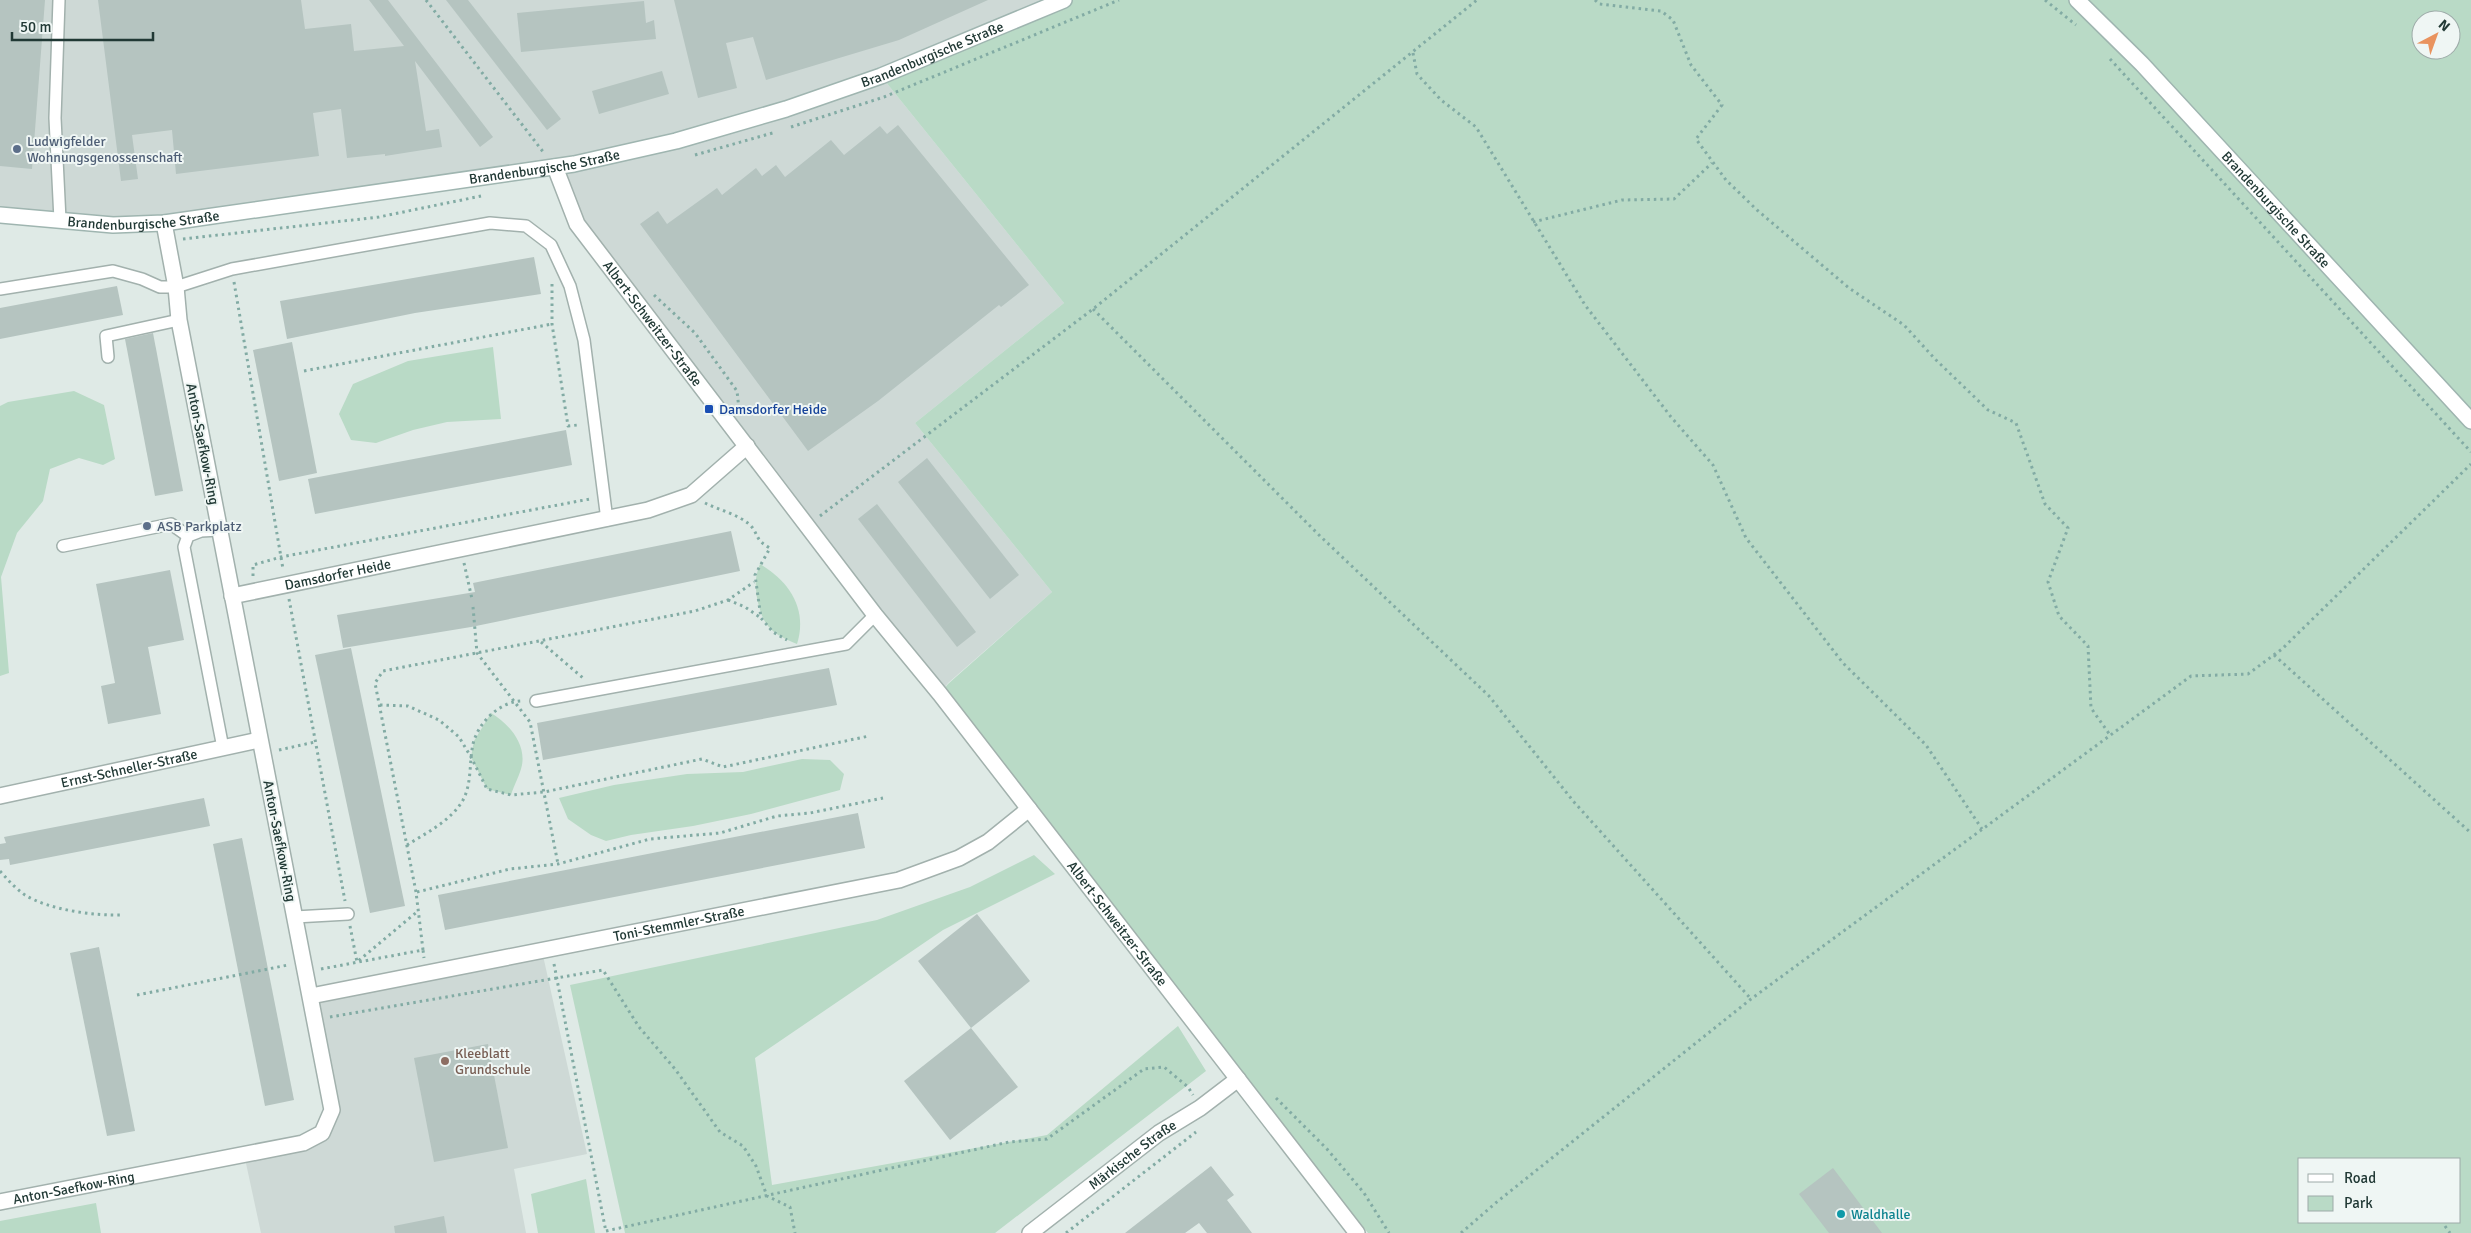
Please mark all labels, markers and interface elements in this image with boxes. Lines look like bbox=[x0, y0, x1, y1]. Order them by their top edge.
scale bar bbox=[12, 10, 154, 42]
north arrow bbox=[2411, 10, 2461, 60]
text: N bbox=[2435, 16, 2453, 35]
text: 50 m bbox=[20, 18, 51, 36]
street label: Brandenburgische Straße bbox=[859, 18, 1006, 91]
place label: Ludwigfelder Wohnungsgenossenschaft bbox=[27, 133, 183, 166]
marker: Ludwigfelder Wohnungsgenossenschaft bbox=[11, 143, 23, 155]
street label: Brandenburgische Straße bbox=[468, 146, 621, 188]
street label: Brandenburgische Straße bbox=[2218, 148, 2334, 272]
street label: Brandenburgische Straße bbox=[67, 207, 220, 234]
street label: Albert-Schweitzer-Straße bbox=[599, 257, 706, 390]
street label: Anton-Saefkow-Ring bbox=[182, 382, 223, 506]
place label: Damsdorfer Heide bbox=[719, 401, 827, 418]
marker: Damsdorfer Heide bbox=[703, 403, 715, 415]
place label: ASB Parkplatz bbox=[157, 518, 242, 535]
marker: ASB Parkplatz bbox=[141, 520, 153, 532]
street label: Damsdorfer Heide bbox=[283, 555, 393, 594]
street label: Ernst-Schneller-Straße bbox=[59, 746, 199, 792]
street label: Anton-Saefkow-Ring bbox=[259, 779, 300, 903]
street label: Albert-Schweitzer-Straße bbox=[1063, 858, 1171, 990]
street label: Toni-Stemmler-Straße bbox=[612, 903, 746, 945]
place label: Kleeblatt Grundschule bbox=[455, 1045, 531, 1078]
marker: Kleeblatt Grundschule bbox=[439, 1055, 451, 1067]
street label: Märkische Straße bbox=[1085, 1117, 1179, 1193]
legend bbox=[2298, 1158, 2461, 1223]
street label: Anton-Saefkow-Ring bbox=[11, 1168, 136, 1208]
text: Road bbox=[2344, 1169, 2376, 1187]
text: Park bbox=[2344, 1194, 2373, 1212]
place label: Waldhalle bbox=[1851, 1206, 1911, 1223]
marker: Waldhalle bbox=[1835, 1208, 1847, 1220]

